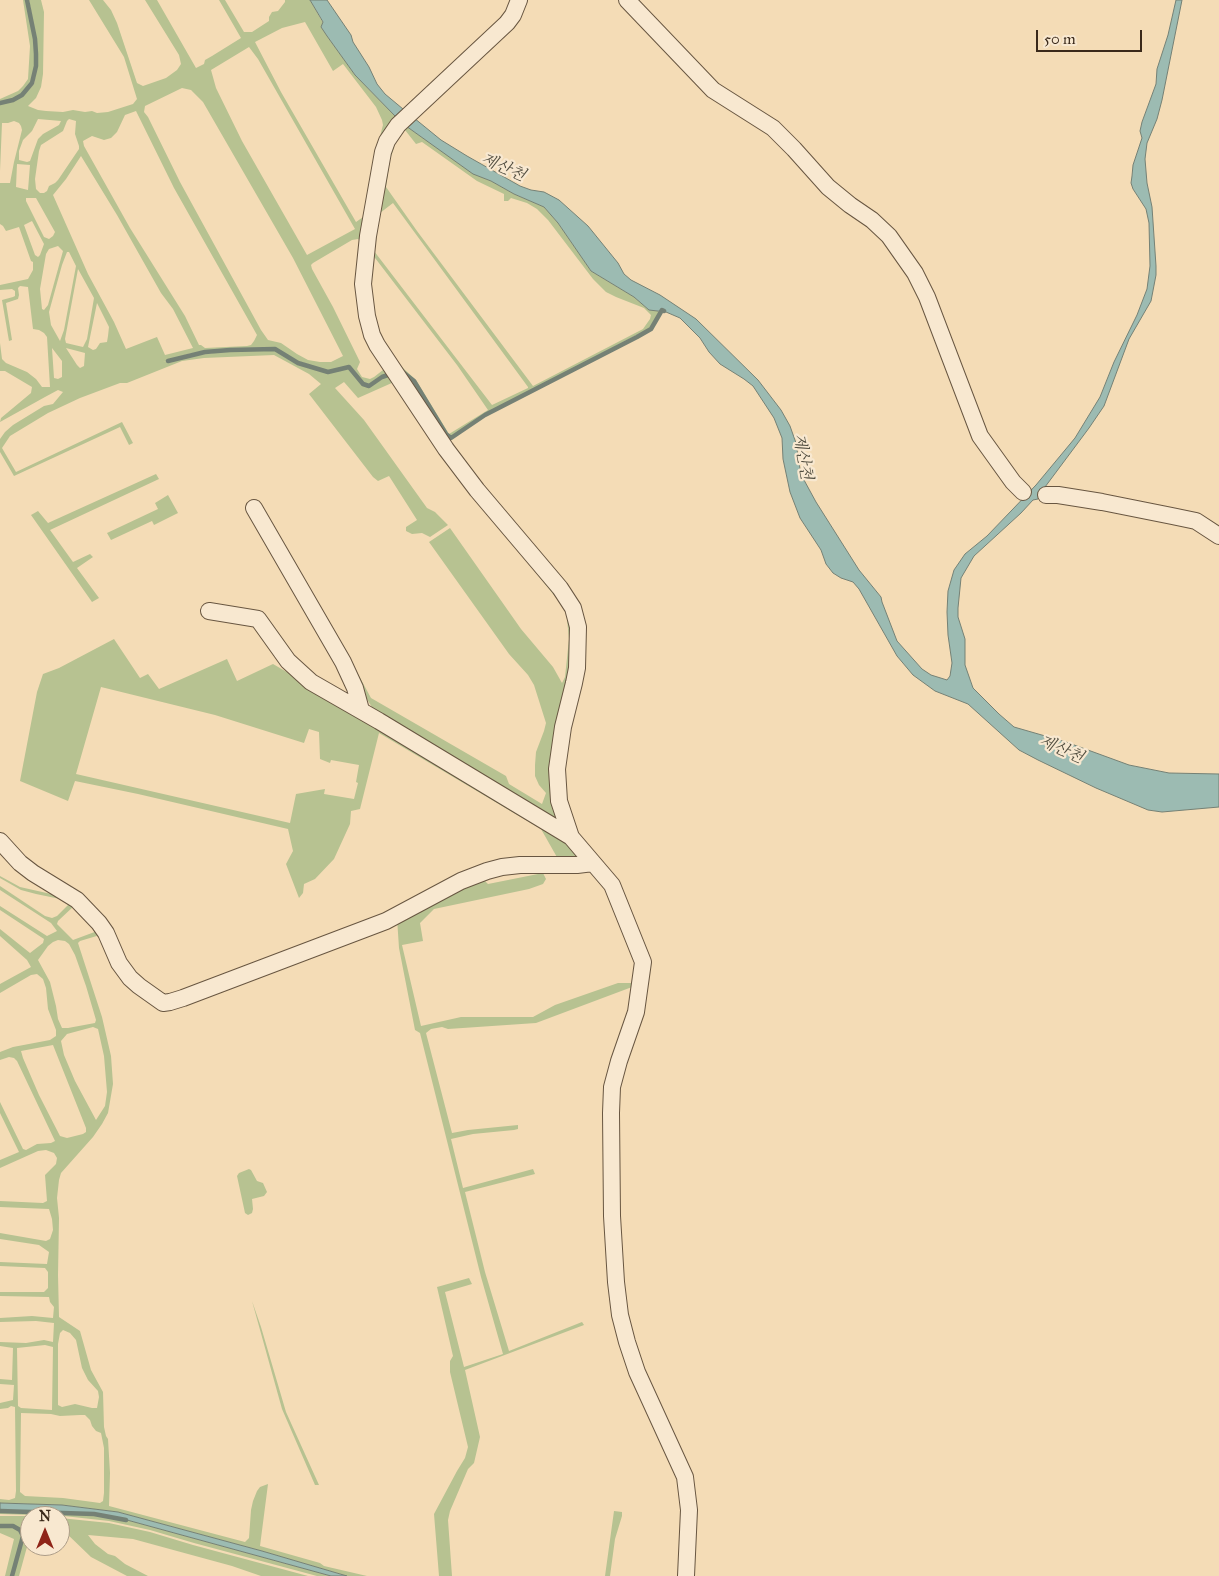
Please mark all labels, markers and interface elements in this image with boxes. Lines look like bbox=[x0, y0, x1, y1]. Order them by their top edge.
scale bar bbox=[1039, 20, 1145, 52]
text: 50 m bbox=[1044, 30, 1076, 48]
water label: 제산천 bbox=[478, 150, 528, 186]
water label: 제산천 bbox=[789, 433, 815, 481]
water label: 제산천 bbox=[1036, 732, 1086, 768]
north arrow bbox=[20, 1506, 70, 1556]
text: N bbox=[39, 1508, 51, 1525]

